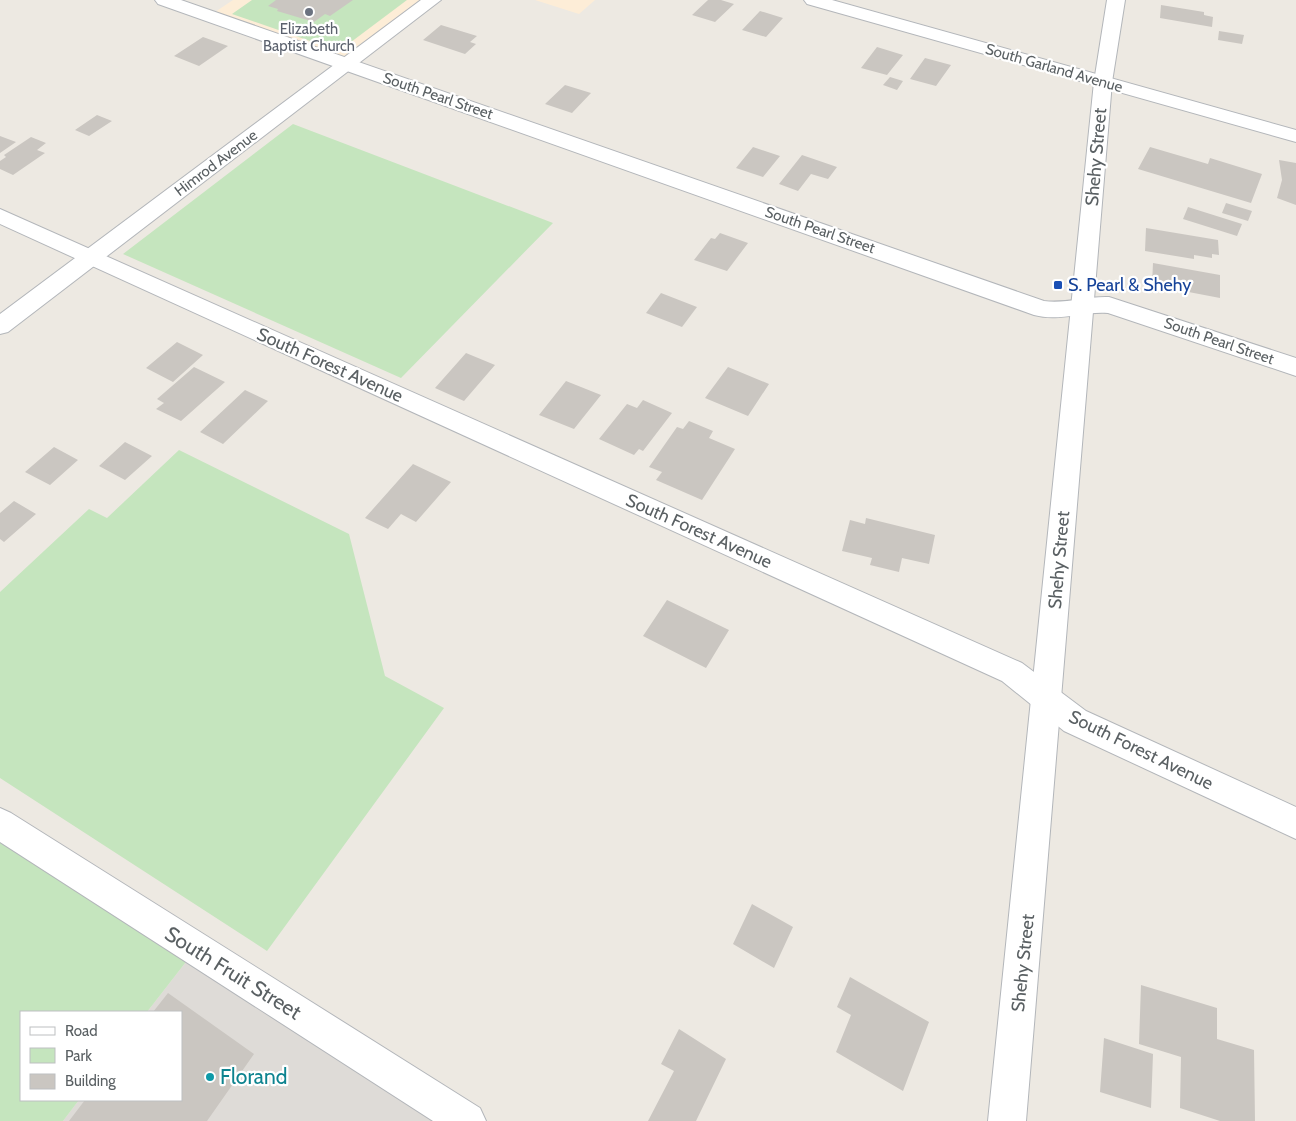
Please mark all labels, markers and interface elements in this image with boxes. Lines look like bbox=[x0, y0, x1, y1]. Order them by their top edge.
marker: Elizabeth Baptist Church bbox=[303, 6, 315, 18]
place label: Elizabeth Baptist Church bbox=[263, 20, 355, 55]
street label: South Garland Avenue bbox=[983, 40, 1125, 96]
street label: South Pearl Street bbox=[381, 69, 495, 123]
street label: Shehy Street bbox=[1081, 107, 1111, 207]
street label: Himrod Avenue bbox=[171, 126, 261, 200]
street label: South Pearl Street bbox=[763, 203, 877, 257]
place label: S. Pearl & Shehy bbox=[1068, 274, 1191, 296]
marker: S. Pearl & Shehy bbox=[1052, 279, 1064, 291]
street label: South Pearl Street bbox=[1162, 314, 1276, 368]
street label: South Forest Avenue bbox=[254, 323, 406, 407]
street label: South Forest Avenue bbox=[623, 489, 775, 573]
street label: Shehy Street bbox=[1044, 510, 1074, 610]
street label: South Forest Avenue bbox=[1065, 706, 1217, 794]
street label: Shehy Street bbox=[1007, 913, 1039, 1013]
street label: South Fruit Street bbox=[161, 921, 306, 1024]
legend bbox=[20, 1011, 182, 1101]
text: Road bbox=[65, 1022, 98, 1040]
text: Park bbox=[65, 1047, 92, 1065]
place label: Florand bbox=[220, 1064, 287, 1089]
marker: Florand bbox=[204, 1071, 216, 1083]
text: Building bbox=[65, 1072, 116, 1090]

